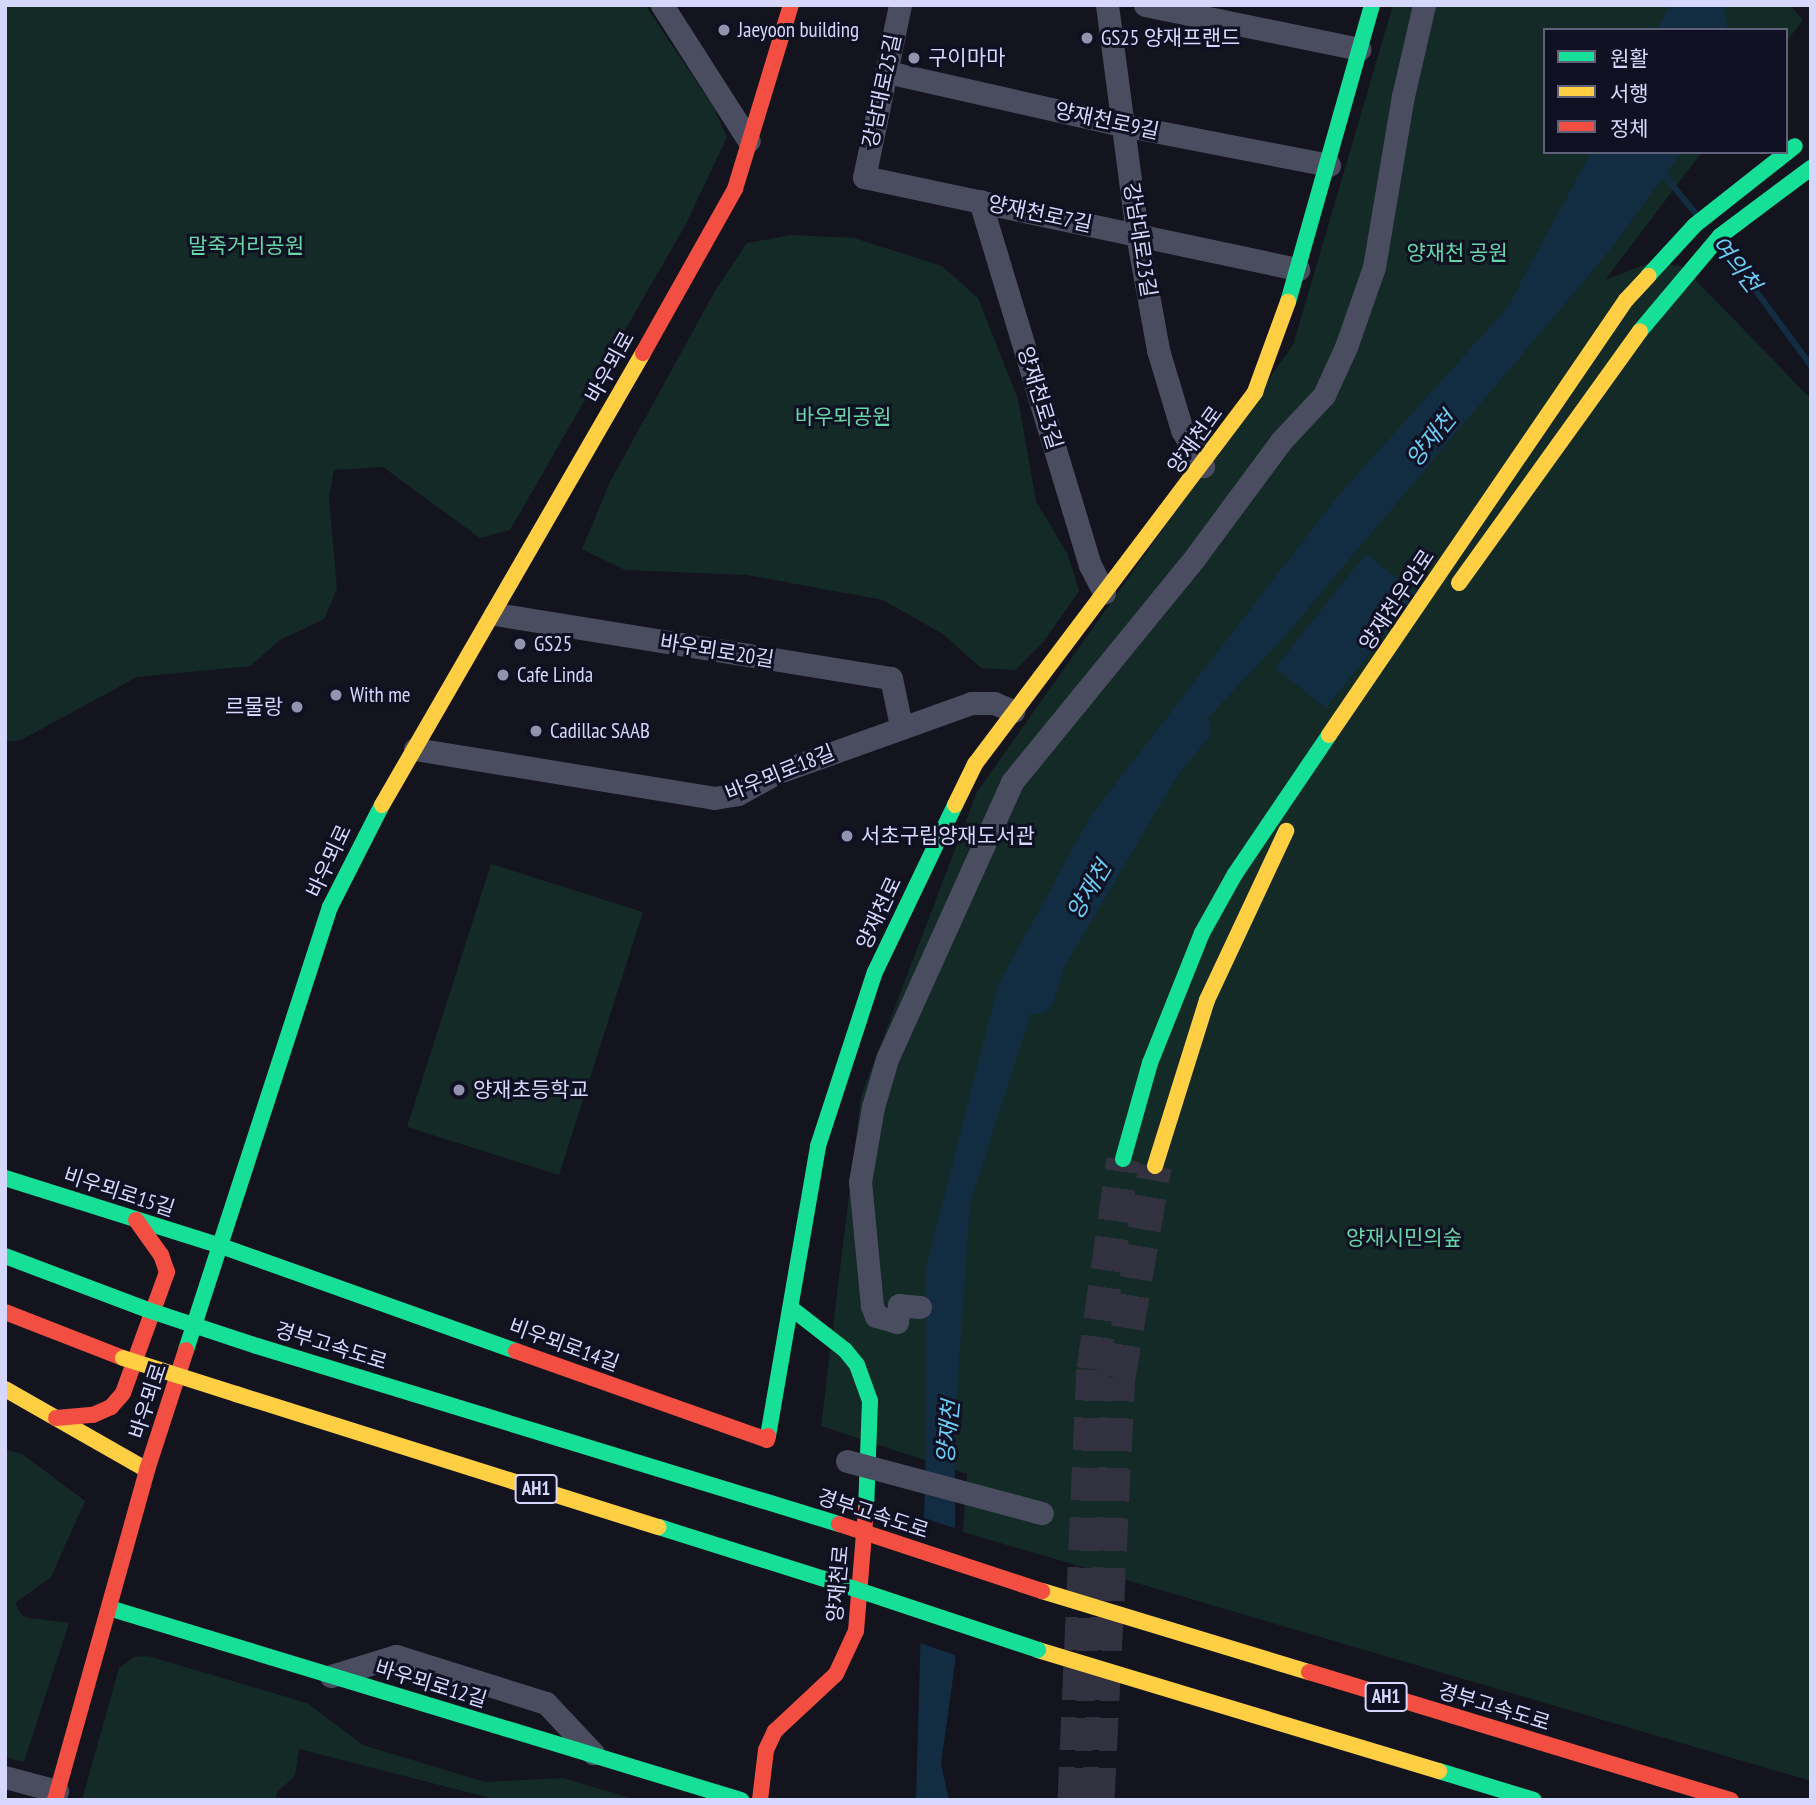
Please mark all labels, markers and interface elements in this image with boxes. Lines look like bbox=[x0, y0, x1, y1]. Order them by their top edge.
place label: Jaeyoon building bbox=[738, 17, 859, 43]
marker: Jaeyoon building bbox=[716, 22, 732, 38]
place label: GS25 양재프랜드 bbox=[1101, 25, 1240, 51]
legend bbox=[1543, 28, 1788, 154]
marker: GS25 양재프랜드 bbox=[1079, 30, 1095, 46]
street label: 강남대로25길 bbox=[858, 32, 906, 150]
place label: 구이마마 bbox=[928, 45, 1005, 71]
text: 원활 bbox=[1610, 45, 1649, 72]
marker: 구이마마 bbox=[906, 50, 922, 66]
text: 서행 bbox=[1610, 80, 1649, 107]
street label: 양재천로9길 bbox=[1053, 98, 1161, 144]
text: 정체 bbox=[1610, 115, 1649, 142]
street label: 강남대로23길 bbox=[1119, 181, 1161, 299]
street label: 양재천로7길 bbox=[986, 191, 1094, 237]
water label: 여의천 bbox=[1706, 230, 1766, 298]
park label: 말죽거리공원 bbox=[188, 233, 304, 259]
park label: 양재천 공원 bbox=[1406, 240, 1508, 266]
street label: 바우뫼로 bbox=[580, 327, 640, 407]
street label: 양재천로3길 bbox=[1012, 344, 1068, 452]
street label: 양재천로 bbox=[1162, 401, 1228, 479]
park label: 바우뫼공원 bbox=[795, 404, 891, 430]
water label: 양재천 bbox=[1400, 406, 1462, 472]
street label: 양재천우안로 bbox=[1354, 545, 1440, 655]
street label: 바우뫼로20길 bbox=[658, 630, 776, 672]
place label: GS25 bbox=[534, 631, 572, 657]
marker: GS25 bbox=[512, 636, 528, 652]
place label: Cafe Linda bbox=[517, 662, 593, 688]
marker: Cafe Linda bbox=[495, 667, 511, 683]
place label: With me bbox=[350, 682, 410, 708]
marker: With me bbox=[328, 687, 344, 703]
place label: 르물랑 bbox=[225, 694, 283, 720]
marker: 르물랑 bbox=[289, 699, 305, 715]
place label: Cadillac SAAB bbox=[550, 718, 650, 744]
marker: Cadillac SAAB bbox=[528, 723, 544, 739]
street label: 바우뫼로18길 bbox=[722, 740, 838, 806]
street label: 바우뫼로 bbox=[301, 821, 357, 901]
place label: 서초구립양재도서관 bbox=[861, 823, 1035, 849]
marker: 서초구립양재도서관 bbox=[839, 828, 855, 844]
water label: 양재천 bbox=[1061, 856, 1117, 924]
street label: 양재천로 bbox=[851, 873, 907, 953]
place label: 양재초등학교 bbox=[473, 1077, 589, 1103]
marker: 양재초등학교 bbox=[451, 1082, 467, 1098]
street label: 비우뫼로15길 bbox=[60, 1162, 178, 1222]
park label: 양재시민의숲 bbox=[1346, 1225, 1462, 1251]
street label: 비우뫼로14길 bbox=[505, 1313, 623, 1377]
street label: 경부고속도로 bbox=[272, 1317, 390, 1375]
street label: 바우뫼로 bbox=[124, 1360, 172, 1442]
water label: 양재천 bbox=[931, 1399, 965, 1465]
road number: AH1 bbox=[513, 1474, 559, 1504]
street label: 경부고속도로 bbox=[814, 1484, 932, 1544]
street label: 양재천로 bbox=[822, 1544, 854, 1624]
street label: 바우뫼로12길 bbox=[372, 1655, 490, 1713]
street label: 경부고속도로 bbox=[1435, 1678, 1553, 1736]
road number: AH1 bbox=[1363, 1681, 1409, 1712]

